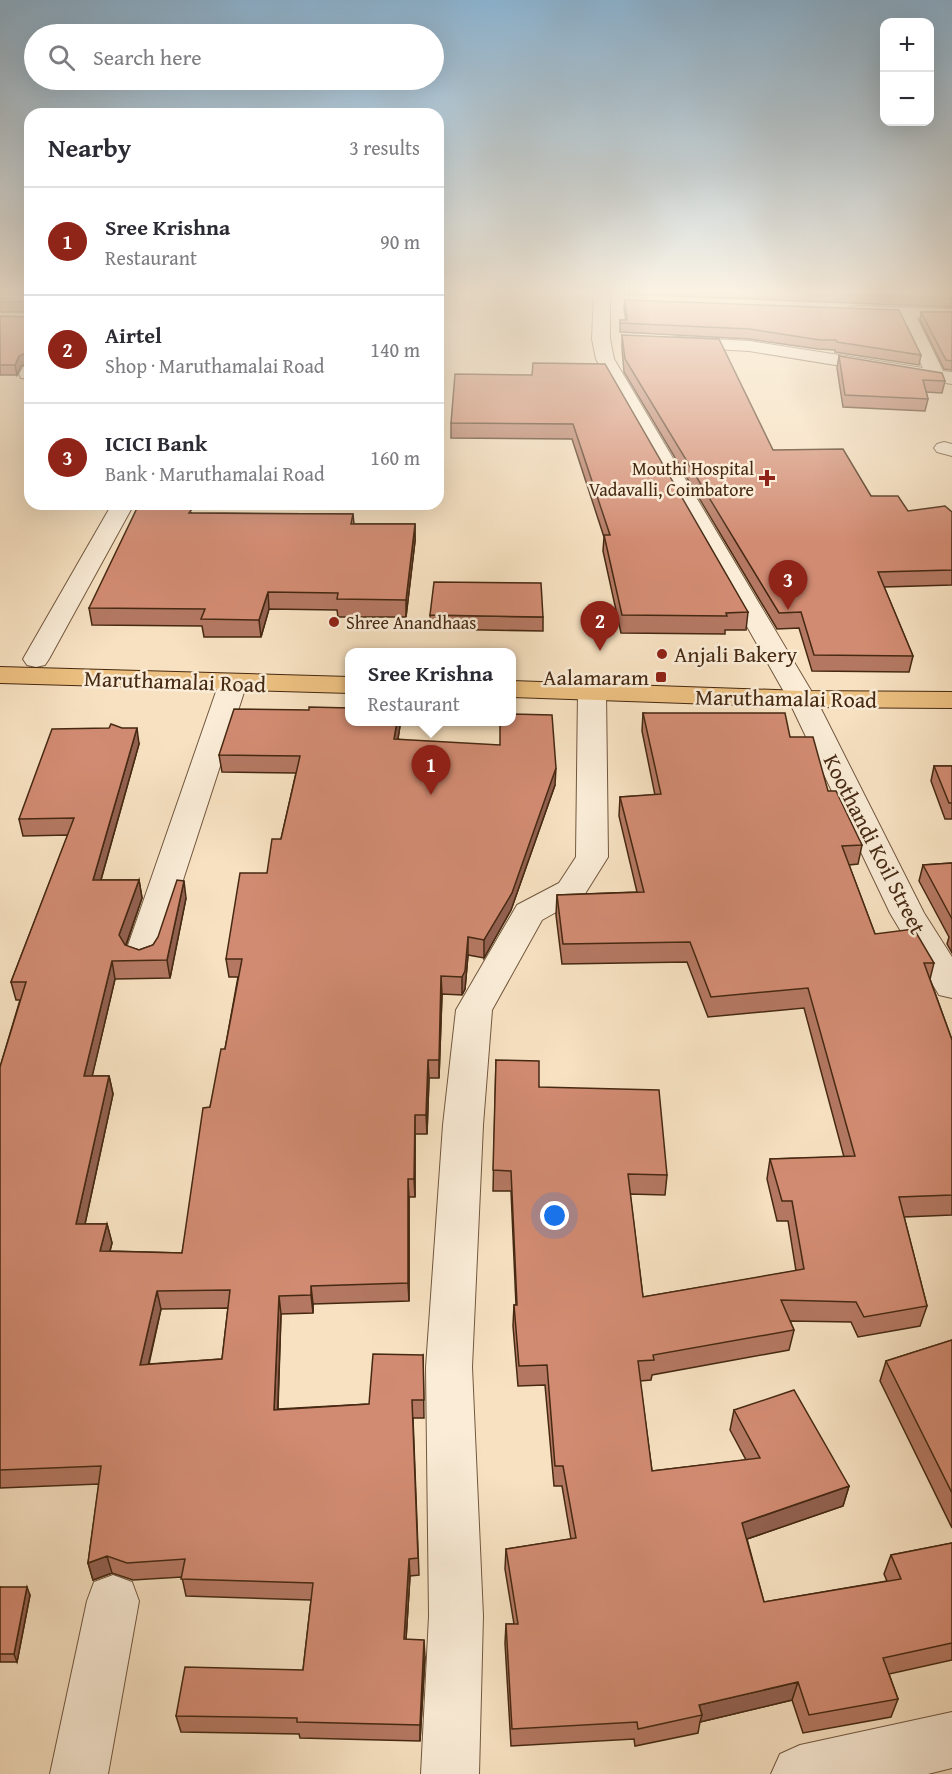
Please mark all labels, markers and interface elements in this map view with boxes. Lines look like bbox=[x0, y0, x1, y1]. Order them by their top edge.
map controls bbox=[880, 18, 934, 126]
button: + bbox=[880, 18, 934, 72]
search box bbox=[24, 24, 444, 90]
icon: search bbox=[45, 41, 78, 74]
text: Search here bbox=[93, 41, 202, 73]
button: − bbox=[880, 72, 934, 126]
text: Nearby bbox=[48, 128, 131, 167]
text: 3 results bbox=[349, 133, 420, 162]
text: Sree Krishna bbox=[105, 211, 230, 243]
text: 1 bbox=[62, 227, 73, 256]
text: 90 m bbox=[380, 227, 420, 256]
text: Restaurant bbox=[105, 243, 197, 272]
text: Airtel bbox=[105, 319, 162, 351]
text: 2 bbox=[62, 335, 73, 364]
text: 140 m bbox=[370, 335, 420, 364]
text: Shop · Maruthamalai Road bbox=[105, 351, 325, 380]
text: ICICI Bank bbox=[105, 427, 207, 459]
text: 3 bbox=[62, 443, 73, 472]
text: 160 m bbox=[370, 443, 420, 472]
place label: Mouthi Hospital Vadavalli, Coimbatore bbox=[589, 455, 754, 503]
text: Bank · Maruthamalai Road bbox=[105, 459, 325, 488]
marker: Mouthi Hospital Vadavalli, Coimbatore bbox=[758, 469, 776, 487]
pin: 3 bbox=[768, 560, 808, 610]
pin: 2 bbox=[580, 602, 620, 651]
place label: Shree Anandhaas bbox=[346, 609, 476, 636]
marker: Shree Anandhaas bbox=[327, 615, 341, 629]
place label: Anjali Bakery bbox=[674, 638, 797, 670]
marker: Anjali Bakery bbox=[655, 647, 669, 661]
popup bbox=[345, 648, 516, 726]
text: Sree Krishna bbox=[368, 657, 493, 689]
place label: Aalamaram bbox=[543, 661, 649, 693]
street label: Maruthamalai Road bbox=[84, 662, 267, 700]
marker: Aalamaram bbox=[654, 670, 668, 684]
street label: Maruthamalai Road bbox=[695, 680, 877, 716]
text: Restaurant bbox=[368, 689, 460, 718]
pin: 1 bbox=[412, 746, 450, 795]
street label: Koothandi Koil Street bbox=[816, 748, 934, 940]
your location bbox=[540, 1201, 569, 1230]

